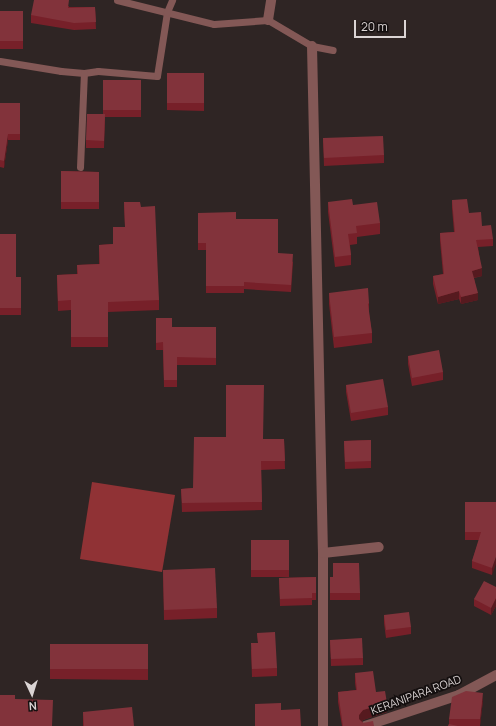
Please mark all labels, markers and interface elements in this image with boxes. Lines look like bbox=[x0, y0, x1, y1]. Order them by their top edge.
scale bar bbox=[356, 12, 408, 38]
text: 20 m bbox=[361, 18, 388, 35]
street label: KERANIPARA ROAD bbox=[369, 673, 463, 717]
north arrow bbox=[12, 674, 52, 714]
text: N bbox=[28, 699, 37, 714]

